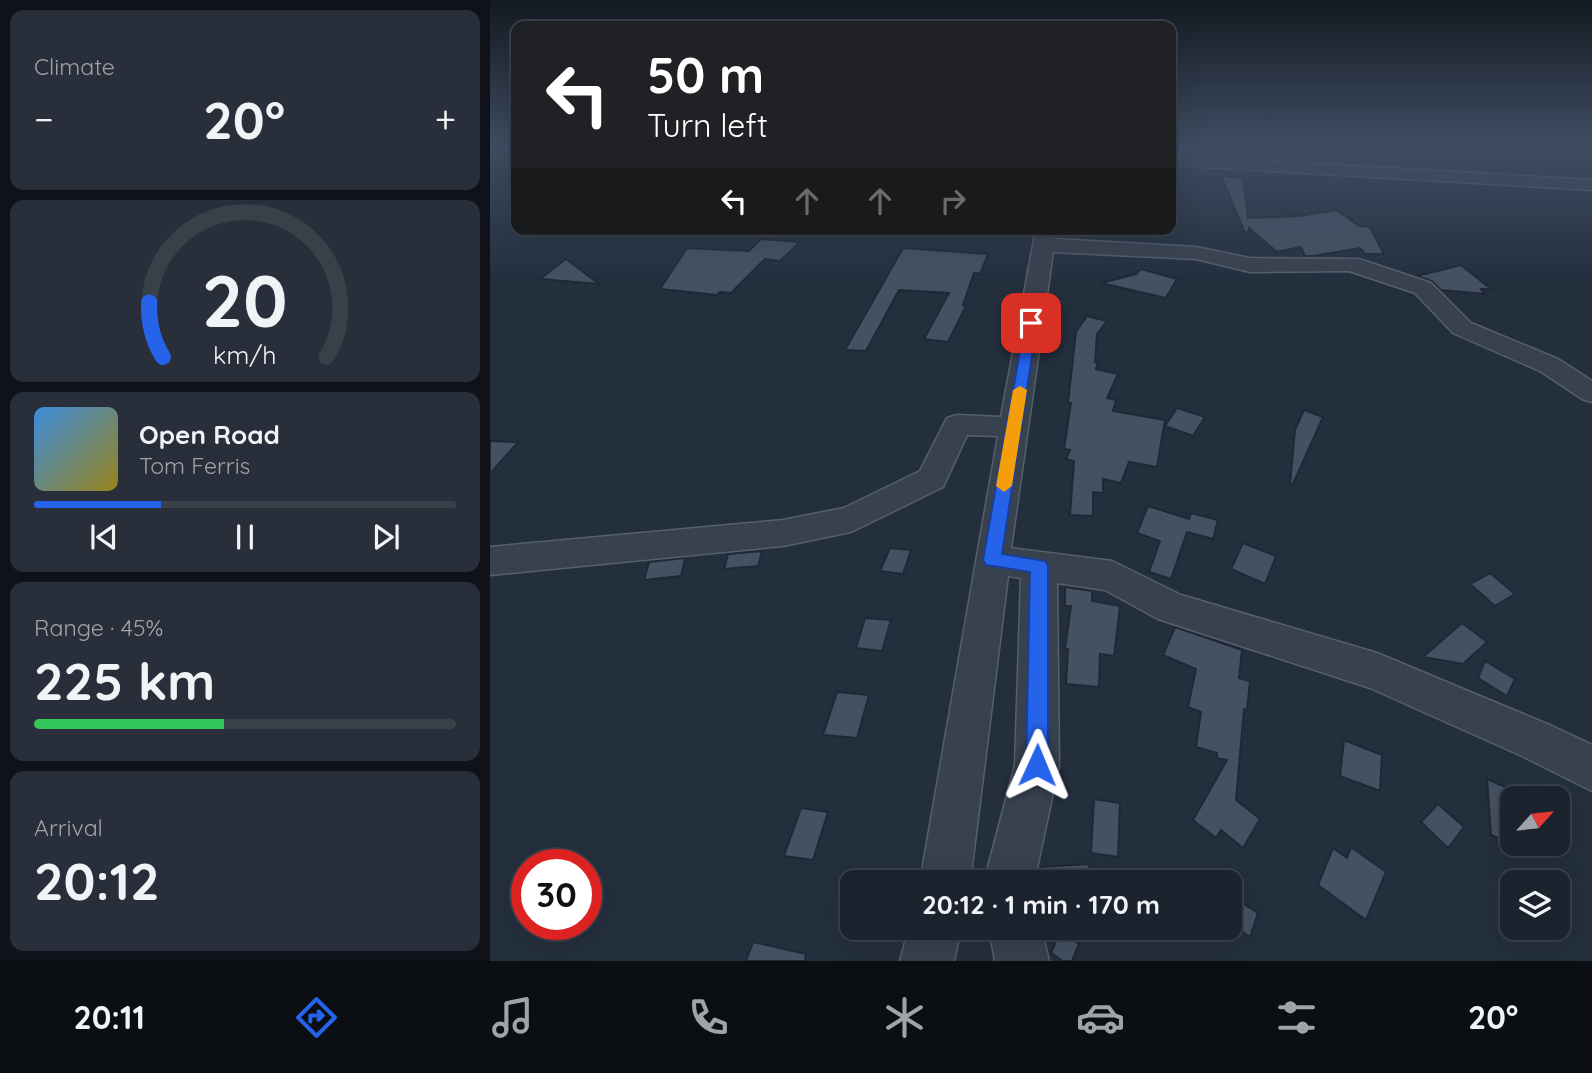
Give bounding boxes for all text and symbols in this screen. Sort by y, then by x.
text: 50 m [647,44,764,105]
icon: left [532,49,623,140]
text: Climate [34,52,115,81]
text: 20° [203,87,285,152]
text: − [34,95,54,143]
text: + [435,95,456,143]
text: Turn left [647,105,768,145]
icon: left [715,182,753,220]
icon: ahead [788,182,826,220]
icon: ahead [861,182,899,220]
icon: right [934,182,972,220]
text: 20 [202,254,288,345]
pin [1001,293,1061,353]
icon: arrive [1012,304,1050,342]
text: km/h [213,339,277,370]
text: Open Road [139,418,280,451]
text: Tom Ferris [139,451,250,480]
icon: previous [85,518,123,556]
icon: pause [226,518,264,556]
icon: next [367,518,405,556]
text: Range · 45% [34,613,163,642]
text: 225 km [34,648,215,713]
position arrow [1000,728,1074,802]
north arrow [1500,786,1570,856]
map controls [1500,786,1570,940]
text: Arrival [34,813,103,842]
text: 20:12 [34,848,160,913]
speed limit sign: 30 [511,849,602,940]
button: layers [1500,870,1570,940]
text: 20:12 · 1 min · 170 m [922,888,1160,921]
icon: directions [292,993,341,1042]
icon: music [488,993,537,1042]
icon: phone [684,993,733,1042]
icon: climate [880,993,929,1042]
icon: car [1076,993,1125,1042]
icon: filters [1272,993,1321,1042]
text: 20:11 [74,997,145,1037]
text: 20° [1468,997,1518,1037]

